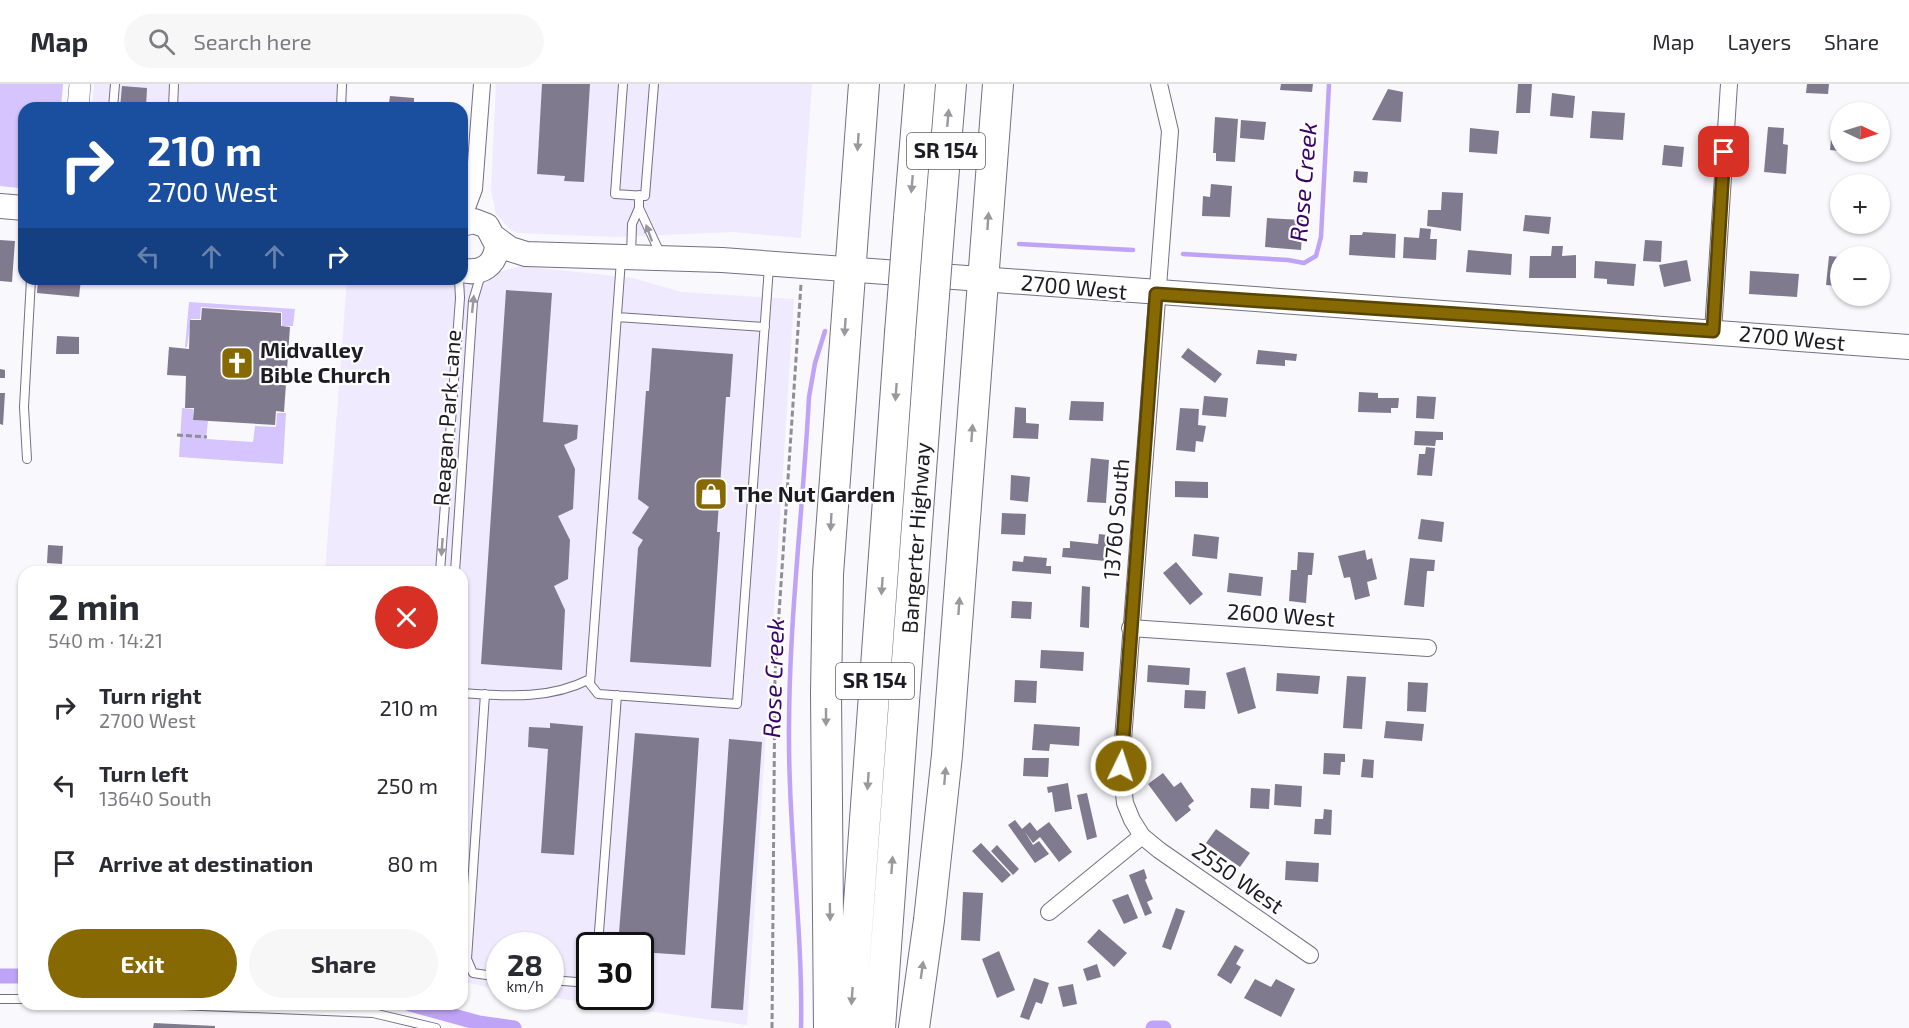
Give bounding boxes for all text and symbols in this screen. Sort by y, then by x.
search box [124,14,544,68]
text: Map [30,24,88,58]
icon: search [145,25,178,58]
text: Search here [193,28,312,54]
text: Map [1652,29,1694,54]
text: Layers [1727,29,1791,54]
text: Share [1824,29,1879,54]
north arrow [1830,102,1890,162]
map controls [1830,102,1890,306]
one-way arrow [944,108,953,127]
water label: Rose Creek [1283,121,1322,243]
text: 210 m [147,124,262,174]
icon: right [48,126,126,204]
pin [1698,126,1749,177]
one-way arrow [853,133,863,152]
road number: SR 154 [907,133,985,169]
icon: arrive [1707,135,1740,168]
button: + [1830,174,1890,234]
text: 2700 West [147,175,278,207]
one-way arrow [907,175,917,194]
one-way arrow [983,212,992,231]
one-way arrow [644,224,654,242]
icon: left [132,240,165,273]
icon: ahead [195,240,228,273]
icon: ahead [258,240,291,273]
icon: right [321,240,354,273]
button: − [1830,246,1890,306]
street label: 2700 West [1020,268,1128,304]
one-way arrow [468,294,478,313]
one-way arrow [840,318,850,337]
street label: 2700 West [1738,319,1846,355]
street label: Reagan Park Lane [427,329,465,507]
place label: Midvalley Bible Church [260,336,390,387]
church icon: Midvalley Bible Church [219,345,255,381]
one-way arrow [891,382,901,401]
one-way arrow [967,424,977,443]
street label: Bangerter Highway [895,441,935,634]
street label: 13760 South [1097,457,1133,581]
shop icon: The Nut Garden [693,476,729,512]
place label: The Nut Garden [734,480,895,506]
one-way arrow [826,512,835,531]
one-way arrow [437,537,447,556]
one-way arrow [877,577,886,596]
text: 2 min [48,584,140,627]
button: close [375,586,438,649]
one-way arrow [954,597,964,616]
street label: 2600 West [1226,597,1336,631]
water label: Rose Creek [756,618,789,738]
text: 540 m · 14:21 [48,628,163,652]
road number: SR 154 [836,663,914,699]
text: Turn right [99,682,201,708]
icon: right [48,691,81,724]
text: 210 m [379,694,438,720]
one-way arrow [821,707,831,726]
text: 2700 West [99,708,196,732]
position arrow [1089,734,1153,798]
text: Turn left [99,760,188,786]
one-way arrow [940,767,950,786]
icon: left [48,769,81,802]
one-way arrow [863,771,872,790]
text: 250 m [376,772,438,798]
text: 13640 South [99,786,212,810]
street label: 2550 West [1188,836,1289,918]
icon: arrive [48,847,81,880]
text: Arrive at destination [99,850,313,876]
text: 80 m [387,850,438,876]
one-way arrow [888,855,897,874]
one-way arrow [825,902,835,921]
button: Exit [48,929,237,998]
button: Share [249,929,438,998]
speed limit sign: 30 [576,932,654,1010]
text: 28 [507,946,543,982]
one-way arrow [918,961,927,980]
text: km/h [506,977,544,995]
one-way arrow [847,987,857,1006]

